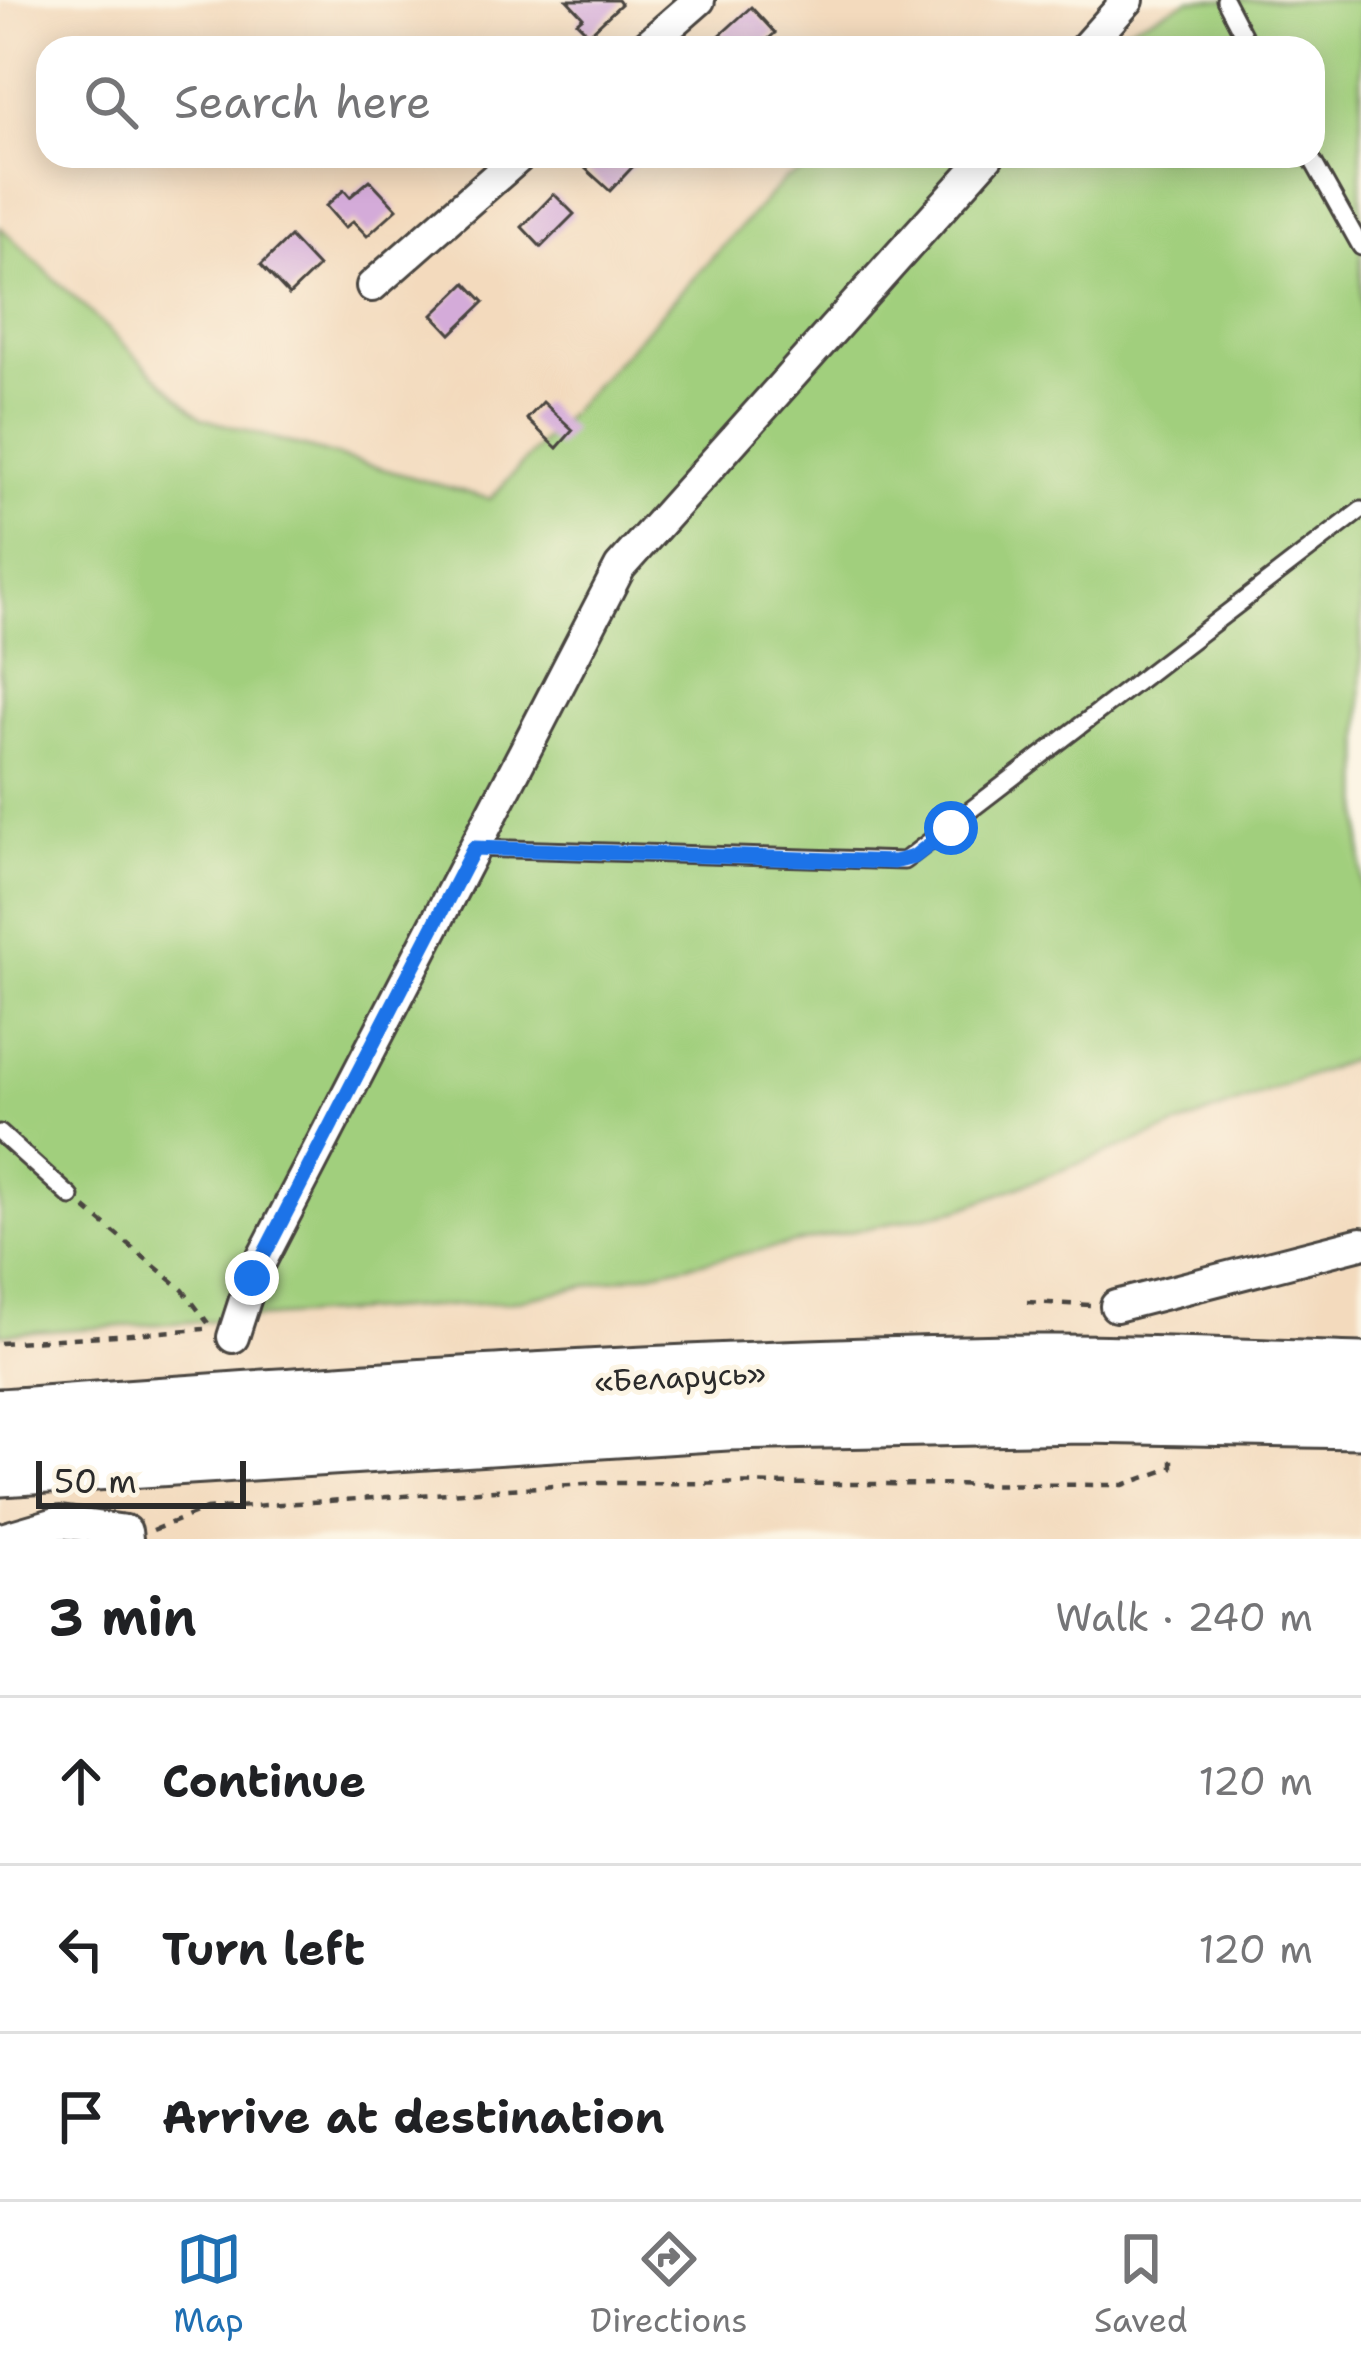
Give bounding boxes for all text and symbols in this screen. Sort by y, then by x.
search box [36,36,1325,168]
icon: search [78,69,144,135]
text: Search here [174,72,431,132]
route start [924,801,978,855]
route end [225,1251,279,1305]
street label: «Беларусь» [593,1352,767,1402]
scale bar [36,1455,246,1508]
text: 50 m [54,1459,137,1504]
text: 3 min [48,1583,197,1651]
text: Walk · 240 m [1055,1591,1313,1643]
icon: ahead [48,1748,114,1814]
text: Continue [162,1751,366,1811]
text: 120 m [1198,1755,1313,1807]
icon: left [48,1916,114,1982]
text: Turn left [162,1919,365,1979]
text: 120 m [1198,1923,1313,1975]
icon: arrive [48,2084,114,2150]
text: Arrive at destination [162,2087,665,2147]
tab: Map [173,2226,244,2343]
tab: Directions [590,2226,748,2343]
tab: Saved [1094,2226,1188,2343]

